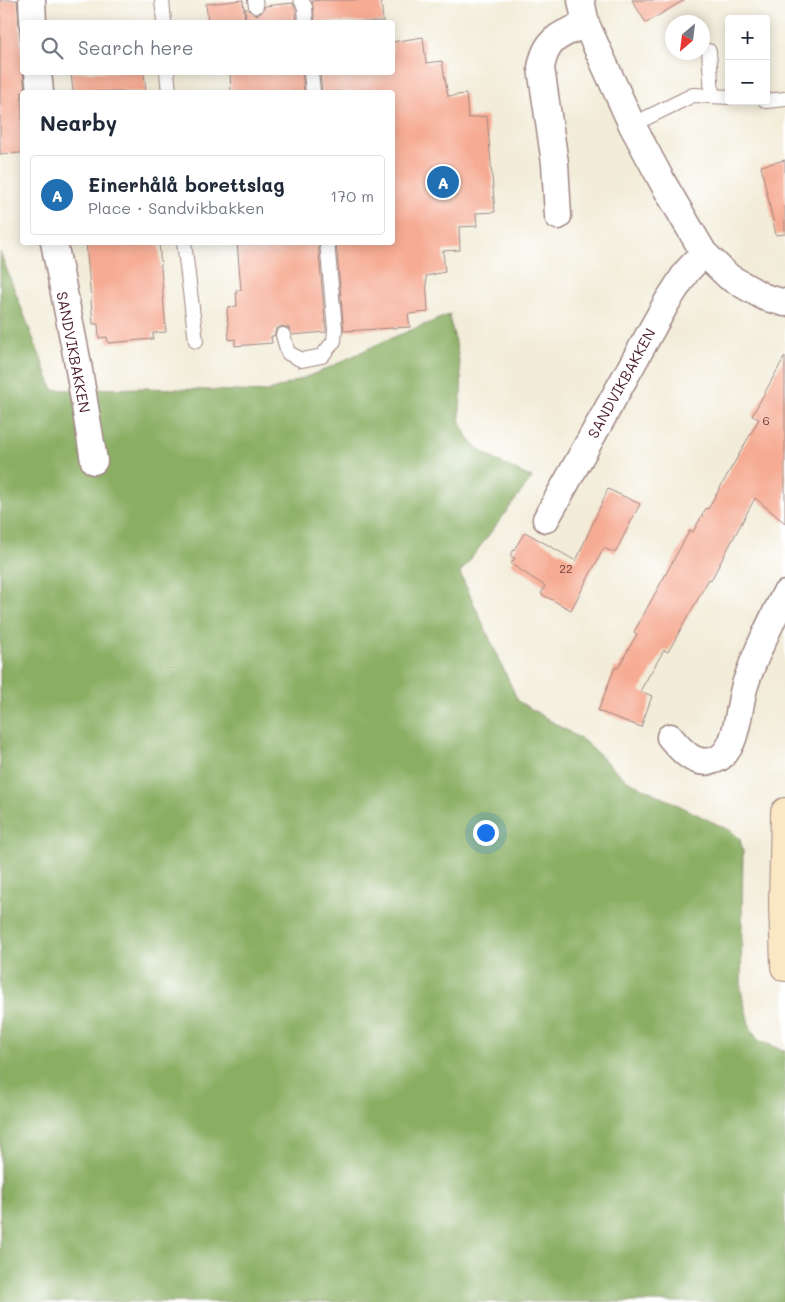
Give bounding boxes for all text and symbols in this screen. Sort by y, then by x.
north arrow [665,15,710,60]
map controls [725,15,770,105]
button: + [725,15,770,60]
search box [20,20,395,75]
icon: search [38,34,66,62]
text: Search here [78,35,194,60]
button: − [725,60,770,105]
text: Nearby [40,109,117,136]
pin: A [427,163,459,201]
text: Einerhålå borettslag [88,172,284,197]
text: A [51,185,63,206]
text: 170 m [330,185,374,206]
text: Place · Sandvikbakken [88,197,264,218]
street label: SANDVIKBAKKEN [52,290,96,414]
street label: SANDVIKBAKKEN [582,324,660,442]
house number: 6 [762,412,770,428]
house number: 22 [559,560,573,576]
your location [473,820,499,846]

